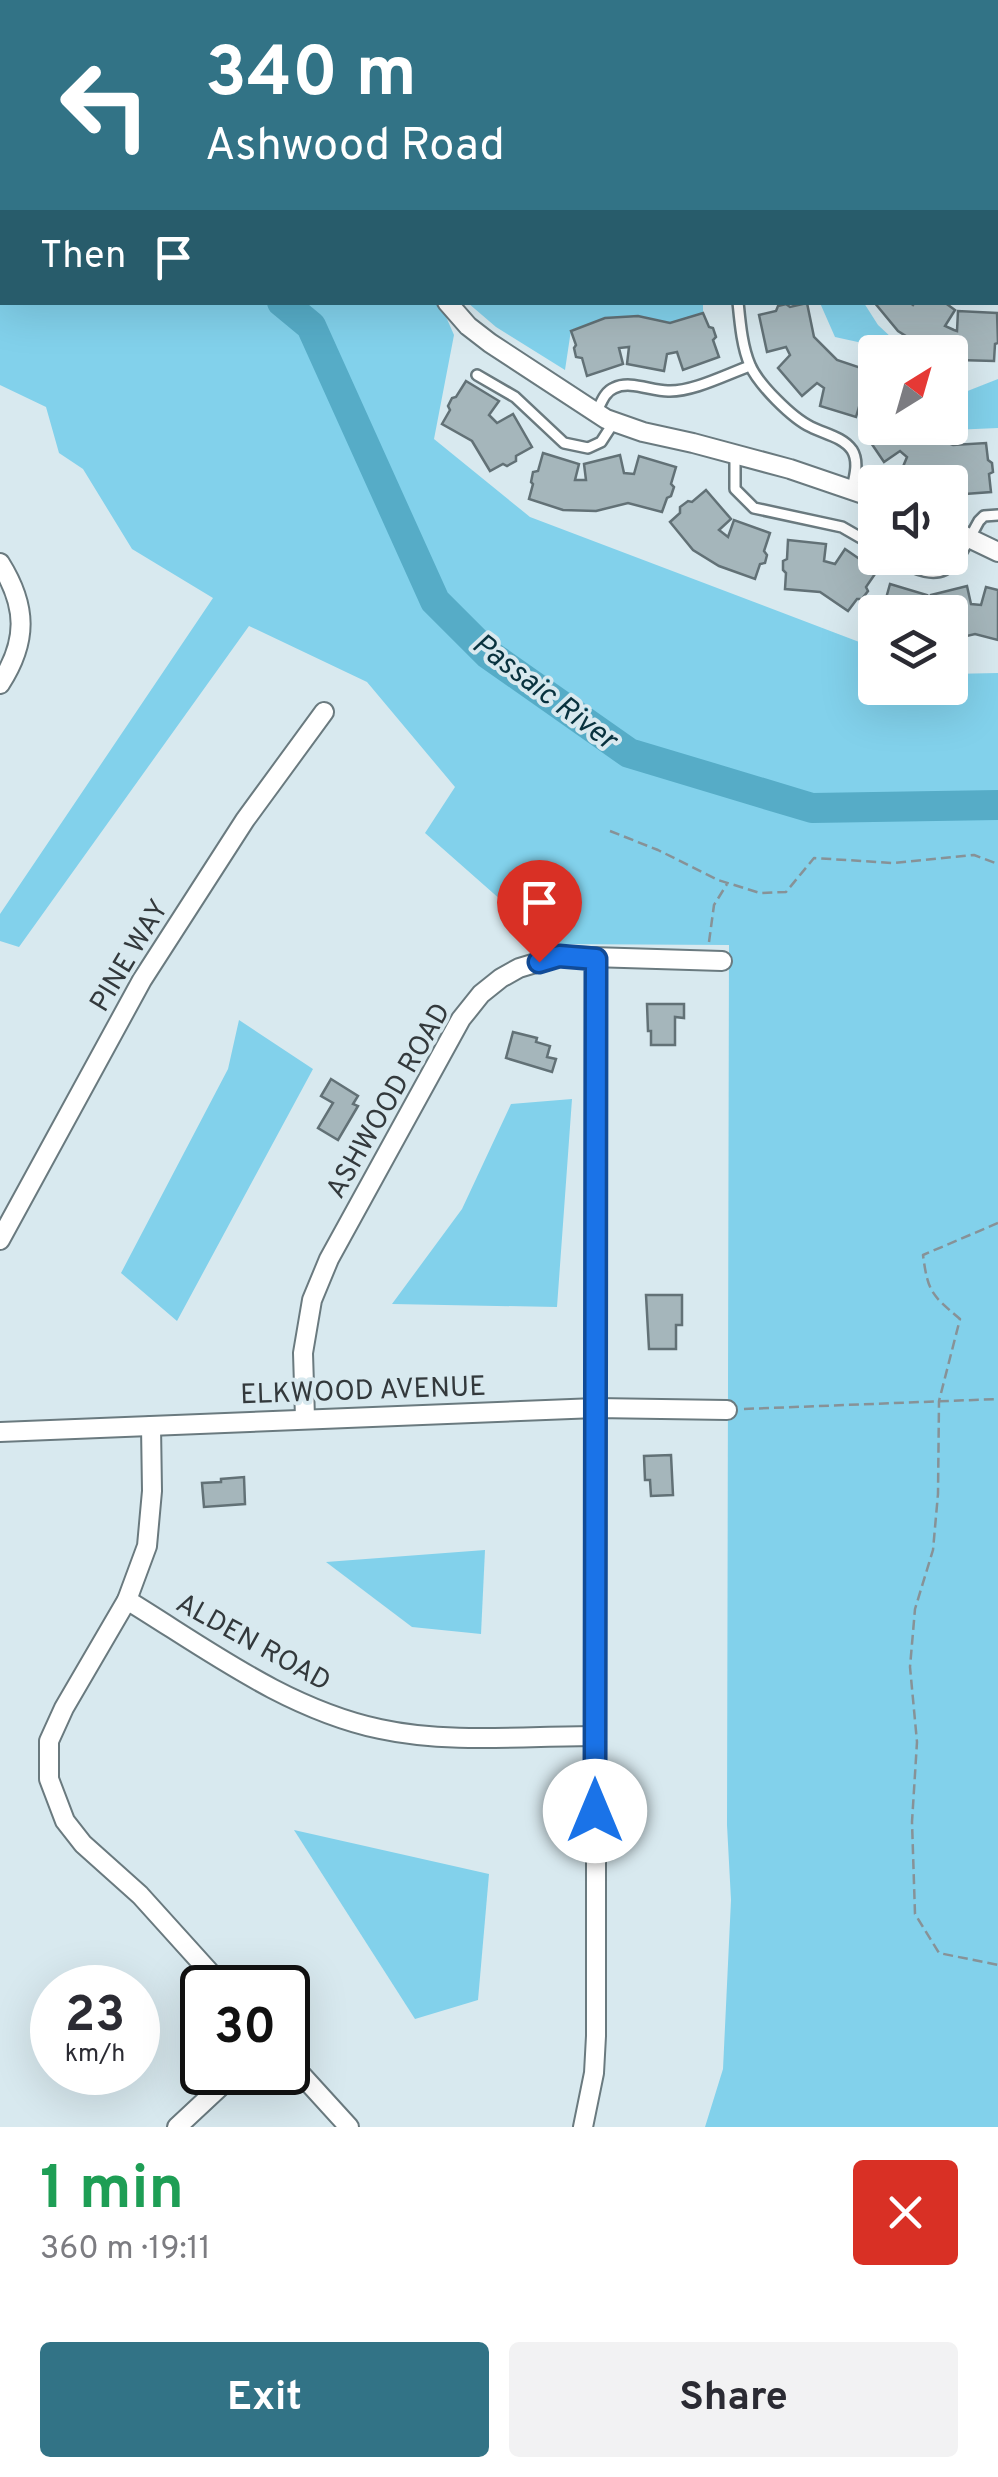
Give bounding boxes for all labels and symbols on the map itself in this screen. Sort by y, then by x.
north arrow [858,335,968,445]
water label: Passaic River [464,627,625,761]
pin [497,860,582,963]
street label: PINE WAY [83,894,178,1019]
street label: ASHWOOD ROAD [319,997,460,1206]
street label: ELKWOOD AVENUE [240,1370,487,1414]
street label: ALDEN ROAD [169,1586,336,1701]
position arrow [543,1759,647,1863]
speed limit sign: 30 [180,1965,310,2095]

